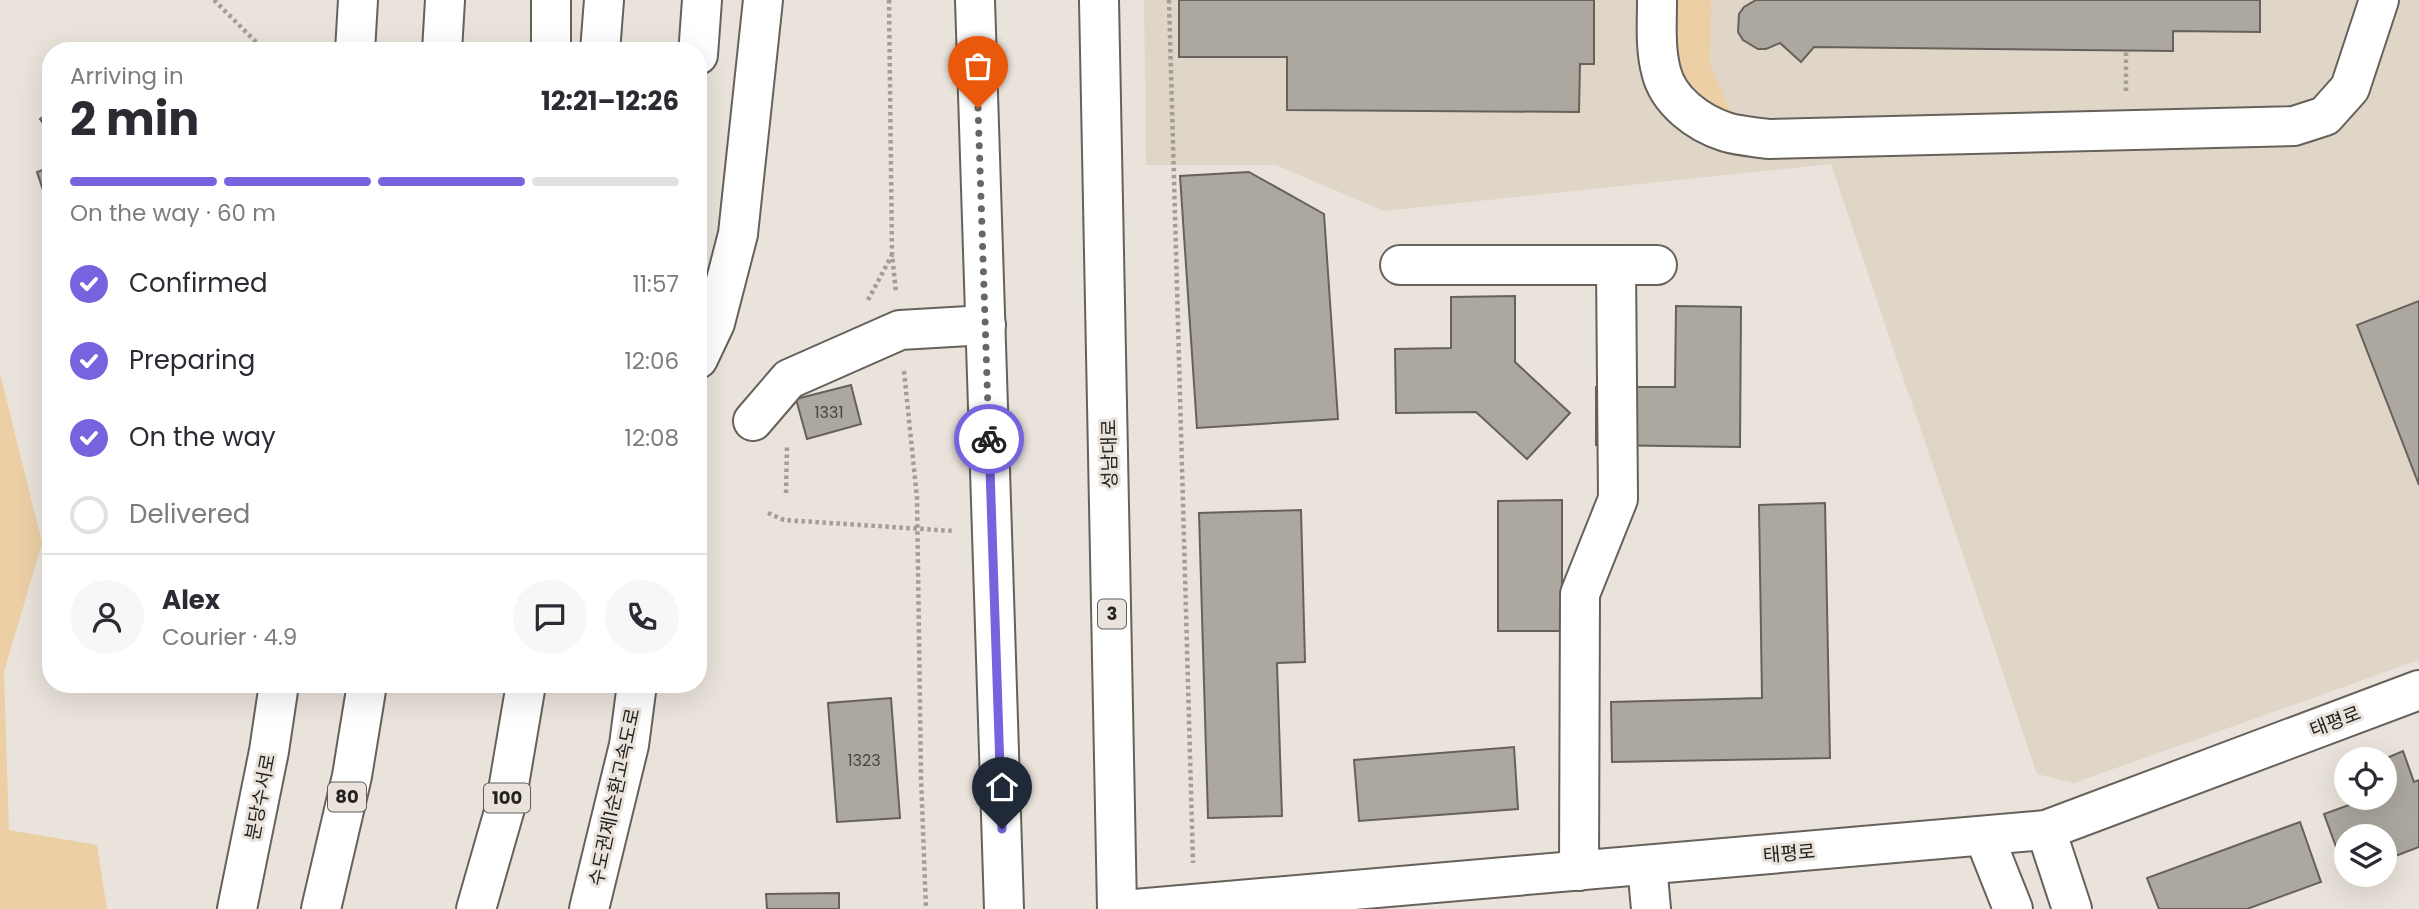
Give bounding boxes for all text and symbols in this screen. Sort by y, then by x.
pin [948,36,1008,108]
icon: bag [959,47,997,85]
text: Arriving in [70,60,184,92]
text: 12:21–12:26 [541,83,679,119]
text: 2 min [70,87,199,151]
text: On the way · 60 m [70,197,276,229]
icon: check [70,265,108,303]
text: Confirmed [129,265,267,301]
text: 11:57 [632,268,679,300]
icon: check [70,342,108,380]
text: Preparing [129,342,255,378]
text: 12:06 [624,345,679,377]
house number: 1331 [814,401,844,424]
courier [954,404,1024,474]
icon: check [70,419,108,457]
text: On the way [129,419,276,455]
street label: 성남대로 [1095,419,1124,489]
icon: bike [970,420,1008,458]
text: 12:08 [625,422,679,454]
text: Delivered [129,496,250,532]
button: person [70,580,144,654]
button: chat [513,580,587,654]
button: phone [605,580,679,654]
text: Alex [162,582,220,618]
road number: 3 [1098,600,1126,628]
text: Courier · 4.9 [162,621,297,653]
street label: 태평로 [2306,699,2365,743]
street label: 수도권제1순환고속도로 [582,706,646,888]
map controls [2334,747,2397,887]
button: locate [2334,747,2397,810]
house number: 1323 [847,749,881,772]
street label: 분당수서로 [239,752,282,843]
pin [972,757,1032,829]
icon: home [983,768,1021,806]
road number: 80 [328,782,366,812]
road number: 100 [484,784,530,812]
button: layers [2334,824,2397,887]
street label: 태평로 [1762,838,1816,869]

